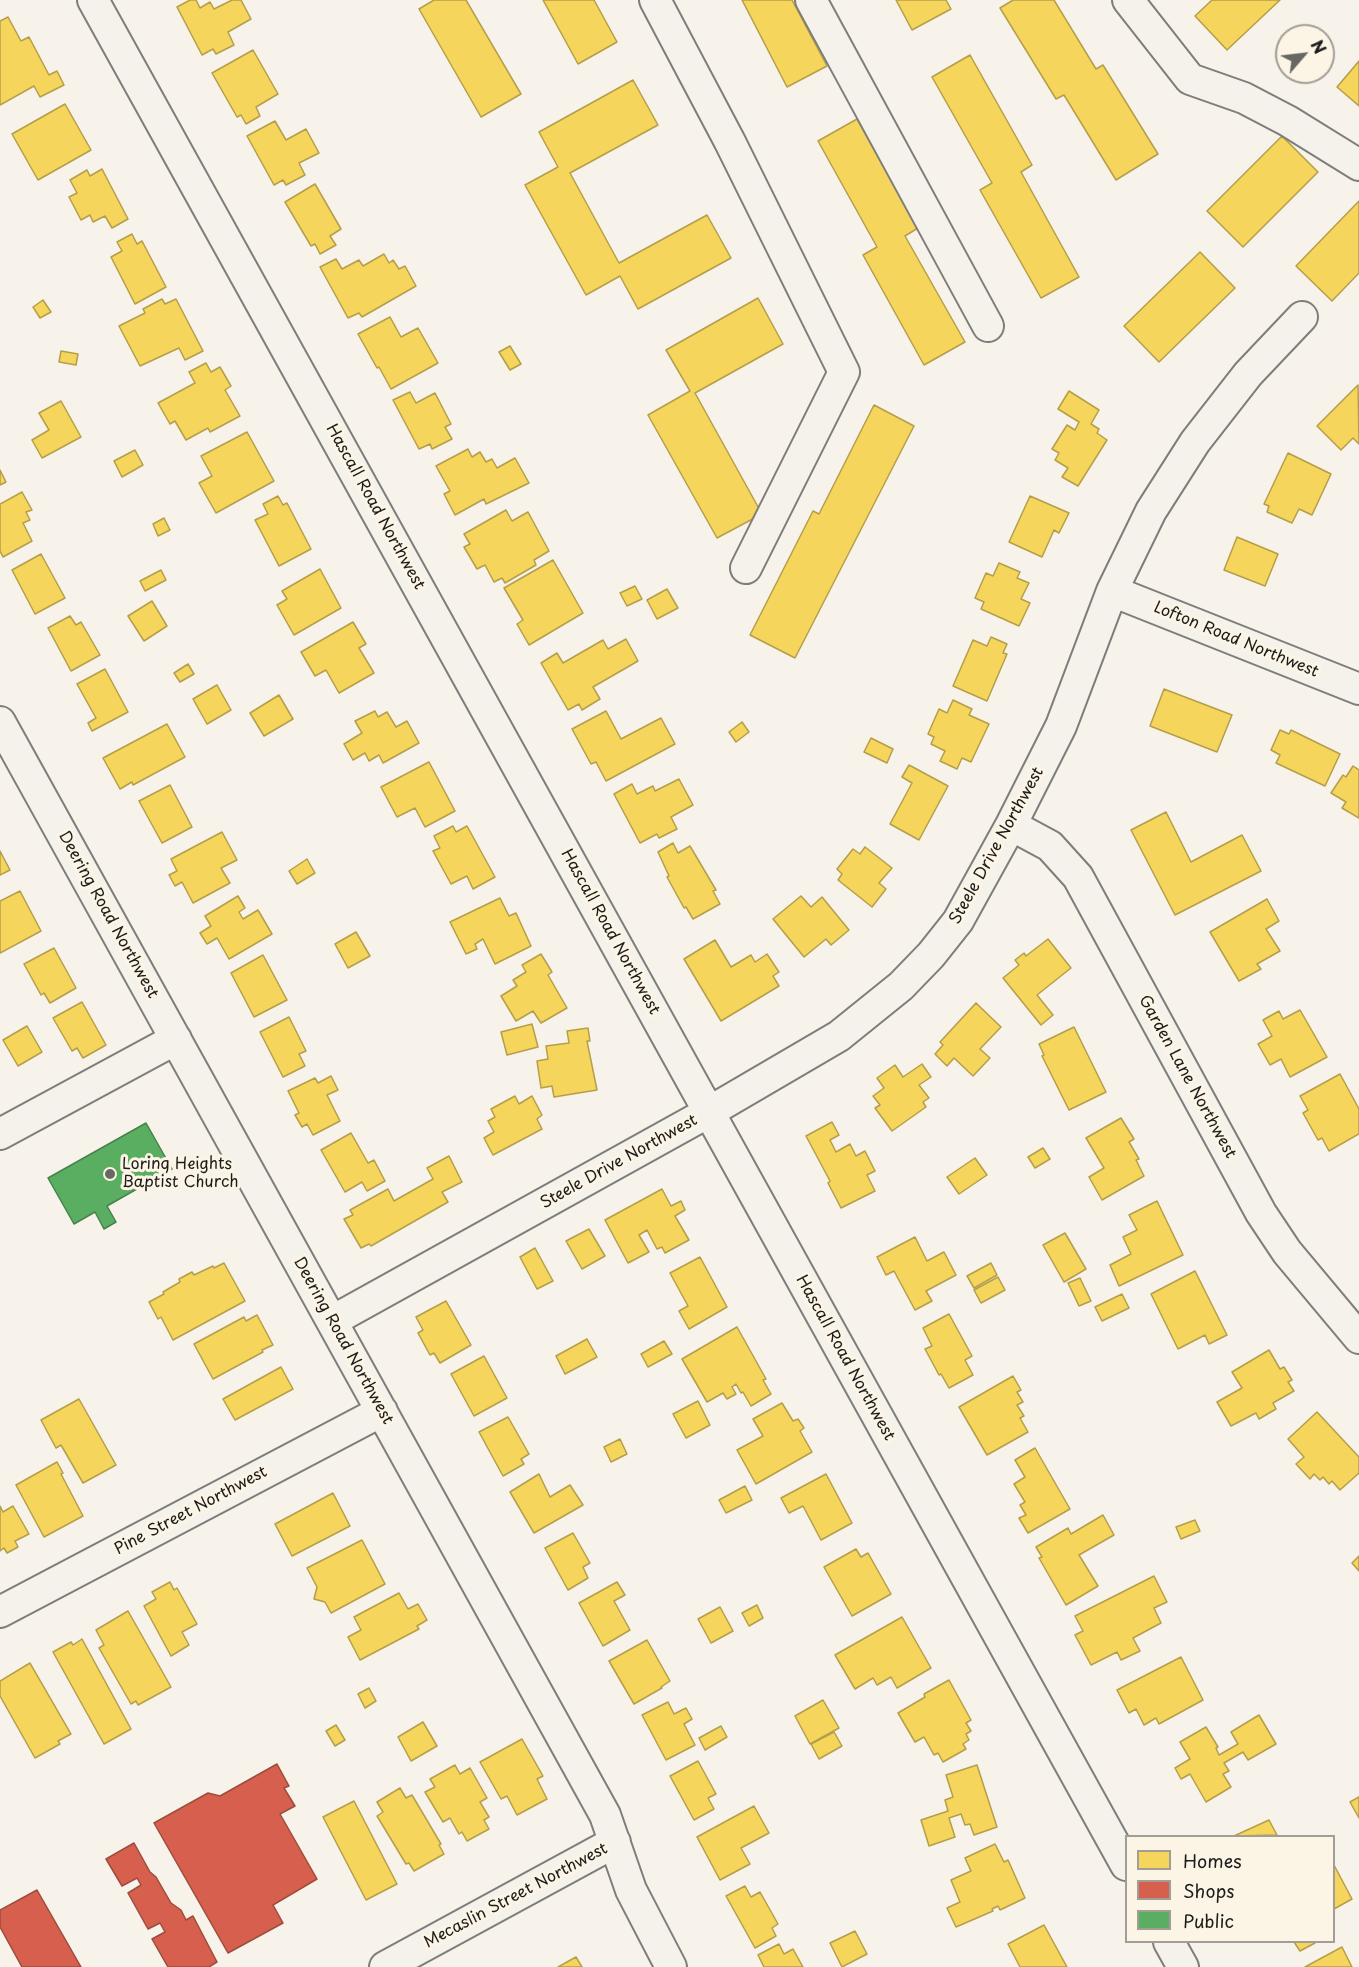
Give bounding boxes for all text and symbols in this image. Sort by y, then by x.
north arrow [1275,24,1335,84]
text: N [1306,35,1333,58]
street label: Hascall Road Northwest [322,421,428,593]
street label: Lofton Road Northwest [1151,598,1321,682]
street label: Steele Drive Northwest [946,764,1048,928]
street label: Deering Road Northwest [54,828,162,1002]
street label: Hascall Road Northwest [557,846,663,1018]
street label: Garden Lane Northwest [1134,992,1240,1162]
street label: Steele Drive Northwest [537,1111,701,1213]
place label: Loring Heights Baptist Church [122,1155,239,1193]
marker: Loring Heights Baptist Church [103,1167,117,1181]
street label: Deering Road Northwest [289,1254,397,1428]
street label: Hascall Road Northwest [792,1272,898,1444]
street label: Pine Street Northwest [111,1463,271,1559]
legend [1125,1835,1335,1943]
street label: Mecaslin Street Northwest [421,1839,611,1953]
text: Homes [1183,1847,1241,1874]
text: Shops [1183,1877,1234,1904]
text: Public [1183,1907,1234,1934]

